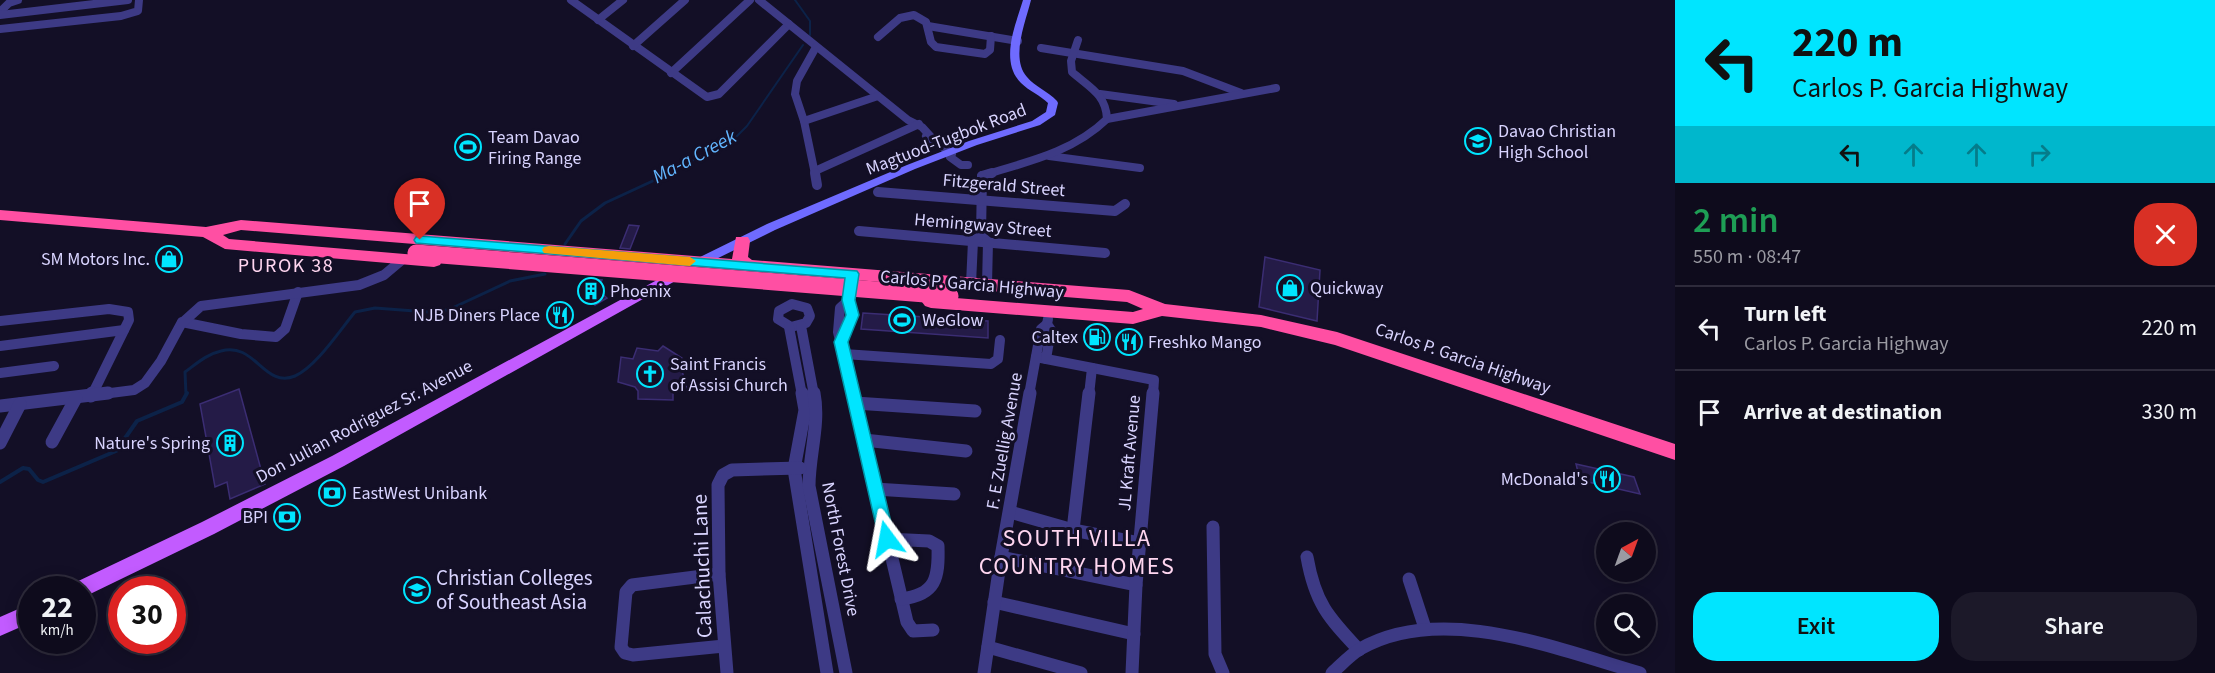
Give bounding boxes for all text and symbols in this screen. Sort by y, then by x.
text: 220 m [1792,13,1903,73]
icon: left [1693,24,1771,102]
text: Carlos P. Garcia Highway [1792,69,2068,108]
street label: Magtuod-Tugbok Road [862,97,1030,182]
place label: Davao Christian High School [1498,119,1616,165]
water label: Ma-a Creek [647,123,742,191]
place label: Team Davao Firing Range [488,125,581,171]
school or university icon: Davao Christian High School [1463,126,1493,156]
sports icon: Team Davao Firing Range [453,132,483,162]
icon: left [1834,138,1867,171]
icon: ahead [1897,138,1930,171]
icon: ahead [1960,138,1993,171]
icon: right [2023,138,2056,171]
street label: Fitzgerald Street [942,168,1066,203]
pin [394,178,445,240]
icon: arrive [403,187,436,220]
text: 2 min [1693,195,1779,246]
button: close [2134,203,2197,266]
street label: Hemingway Street [913,207,1053,244]
text: 550 m · 08:47 [1693,243,1801,271]
shop icon: SM Motors Inc. [154,244,184,274]
place label: SM Motors Inc. [41,247,150,272]
district label: PUROK 38 [238,252,334,280]
street label: Carlos P. Garcia Highway [879,264,1065,305]
shop icon: Quickway [1275,273,1305,303]
building icon: Phoenix [576,276,606,306]
place label: Quickway [1310,276,1384,301]
place label: Phoenix [610,279,671,304]
text: Turn left [1744,298,1826,330]
restaurant icon: NJB Diners Place [545,300,575,330]
place label: NJB Diners Place [413,303,540,328]
sports icon: WeGlow [887,305,917,335]
place label: WeGlow [922,308,983,333]
icon: left [1693,312,1726,345]
text: 220 m [2142,312,2197,344]
street label: Carlos P. Garcia Highway [1372,317,1555,400]
fuel station icon: Caltex [1082,322,1112,352]
place label: Caltex [1031,325,1078,350]
restaurant icon: Freshko Mango [1114,327,1144,357]
place label: Freshko Mango [1148,330,1261,355]
text: Carlos P. Garcia Highway [1744,330,1949,358]
place label: Saint Francis of Assisi Church [670,352,788,398]
street label: Don Julian Rodriguez Sr. Avenue [251,354,477,489]
church icon: Saint Francis of Assisi Church [635,359,665,389]
street label: F. E Zuellig Avenue [980,371,1029,511]
street label: JL Kraft Avenue [1112,394,1147,512]
icon: arrive [1693,396,1726,429]
text: Arrive at destination [1744,396,1942,428]
text: 330 m [2142,396,2197,428]
building icon: Nature's Spring [215,428,245,458]
place label: Nature's Spring [94,431,210,456]
restaurant icon: McDonald's [1592,464,1622,494]
place label: McDonald's [1501,467,1588,492]
bank icon: EastWest Unibank [317,478,347,508]
street label: North Forest Drive [815,480,866,618]
place label: EastWest Unibank [352,481,487,506]
street label: Calachuchi Lane [684,494,720,638]
bank icon: BPI [272,502,302,532]
place label: BPI [242,505,268,530]
position arrow [855,507,919,571]
district label: SOUTH VILLA COUNTRY HOMES [979,521,1175,584]
north arrow [1596,522,1656,582]
map controls [1596,522,1656,654]
place label: Christian Colleges of Southeast Asia [436,563,593,617]
school or university icon: Christian Colleges of Southeast Asia [402,575,432,605]
speed limit sign: 30 [108,576,186,654]
text: 22 [41,586,73,629]
button: Exit [1693,592,1939,661]
button: Share [1951,592,2197,661]
button: search [1596,594,1656,654]
text: km/h [40,620,74,641]

